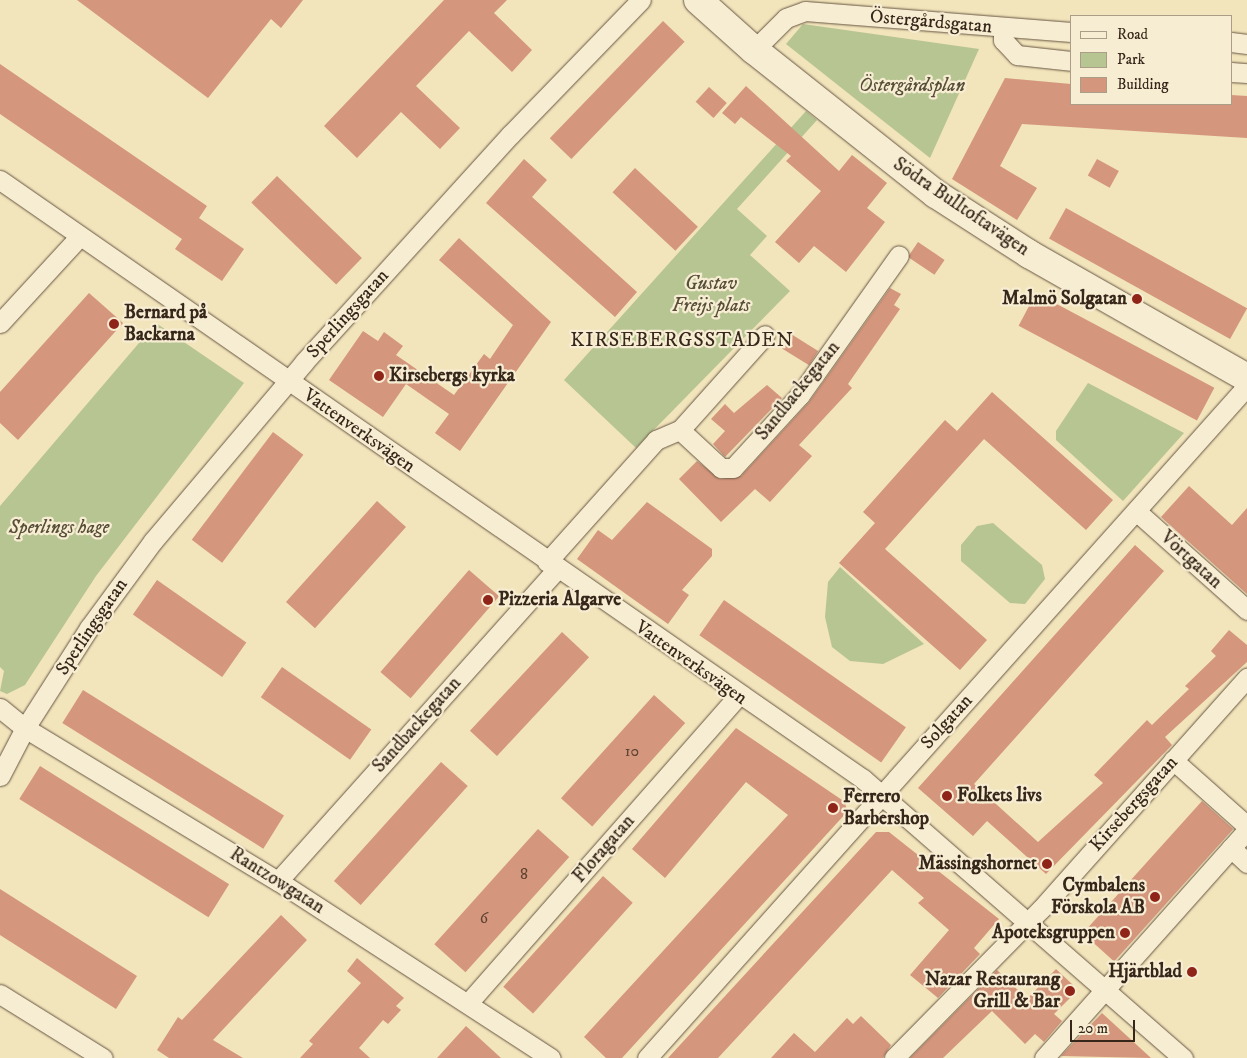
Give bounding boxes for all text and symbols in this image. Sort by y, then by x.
street label: Östergårdsgatan [869,5,993,39]
legend [1070,15,1232,105]
text: Road [1117,25,1148,44]
text: Park [1117,50,1145,69]
park label: Östergårdsplan [859,75,965,97]
text: Building [1117,75,1169,94]
street label: Södra Bulltoftavägen [889,153,1033,261]
street label: Sperlingsgatan [302,265,394,363]
park label: Gustav Freijs plats [672,273,750,317]
place label: Malmö Solgatan [1002,288,1127,310]
marker: Malmö Solgatan [1131,293,1143,305]
place label: Bernard på Backarna [124,302,207,346]
marker: Bernard på Backarna [108,318,120,330]
district label: KIRSEBERGSSTADEN [568,328,796,352]
street label: Sandbackegatan [751,337,845,445]
place label: Kirsebergs kyrka [389,365,515,387]
marker: Kirsebergs kyrka [373,370,385,382]
street label: Vattenverksvägen [299,384,419,478]
park label: Sperlings hage [9,517,109,539]
street label: Vörtgatan [1155,526,1227,594]
street label: Sperlingsgatan [51,574,133,680]
place label: Pizzeria Algarve [498,589,621,611]
marker: Pizzeria Algarve [482,594,494,606]
street label: Vattenverksvägen [631,616,751,710]
street label: Sandbackegatan [368,672,466,778]
street label: Solgatan [916,690,978,754]
house number: 10 [625,741,639,761]
street label: Kirsebergsgatan [1085,752,1183,856]
place label: Folkets livs [957,785,1042,807]
place label: Ferrero Barbershop [843,786,929,830]
marker: Folkets livs [941,790,953,802]
marker: Ferrero Barbershop [827,802,839,814]
street label: Floragatan [568,810,640,888]
street label: Rantzowgatan [225,843,329,919]
place label: Mässingshornet [918,853,1037,875]
marker: Mässingshornet [1041,858,1053,870]
house number: 8 [520,864,528,884]
place label: Cymbalens Förskola AB [1051,875,1145,919]
marker: Cymbalens Förskola AB [1149,891,1161,903]
house number: 6 [480,908,488,928]
place label: Apoteksgruppen [992,922,1115,944]
marker: Apoteksgruppen [1119,927,1131,939]
place label: Hjärtblad [1108,961,1182,983]
marker: Hjärtblad [1186,966,1198,978]
place label: Nazar Restaurang Grill & Bar [925,969,1060,1013]
marker: Nazar Restaurang Grill & Bar [1064,985,1076,997]
scale bar [1072,1010,1137,1042]
text: 20 m [1078,1019,1108,1038]

